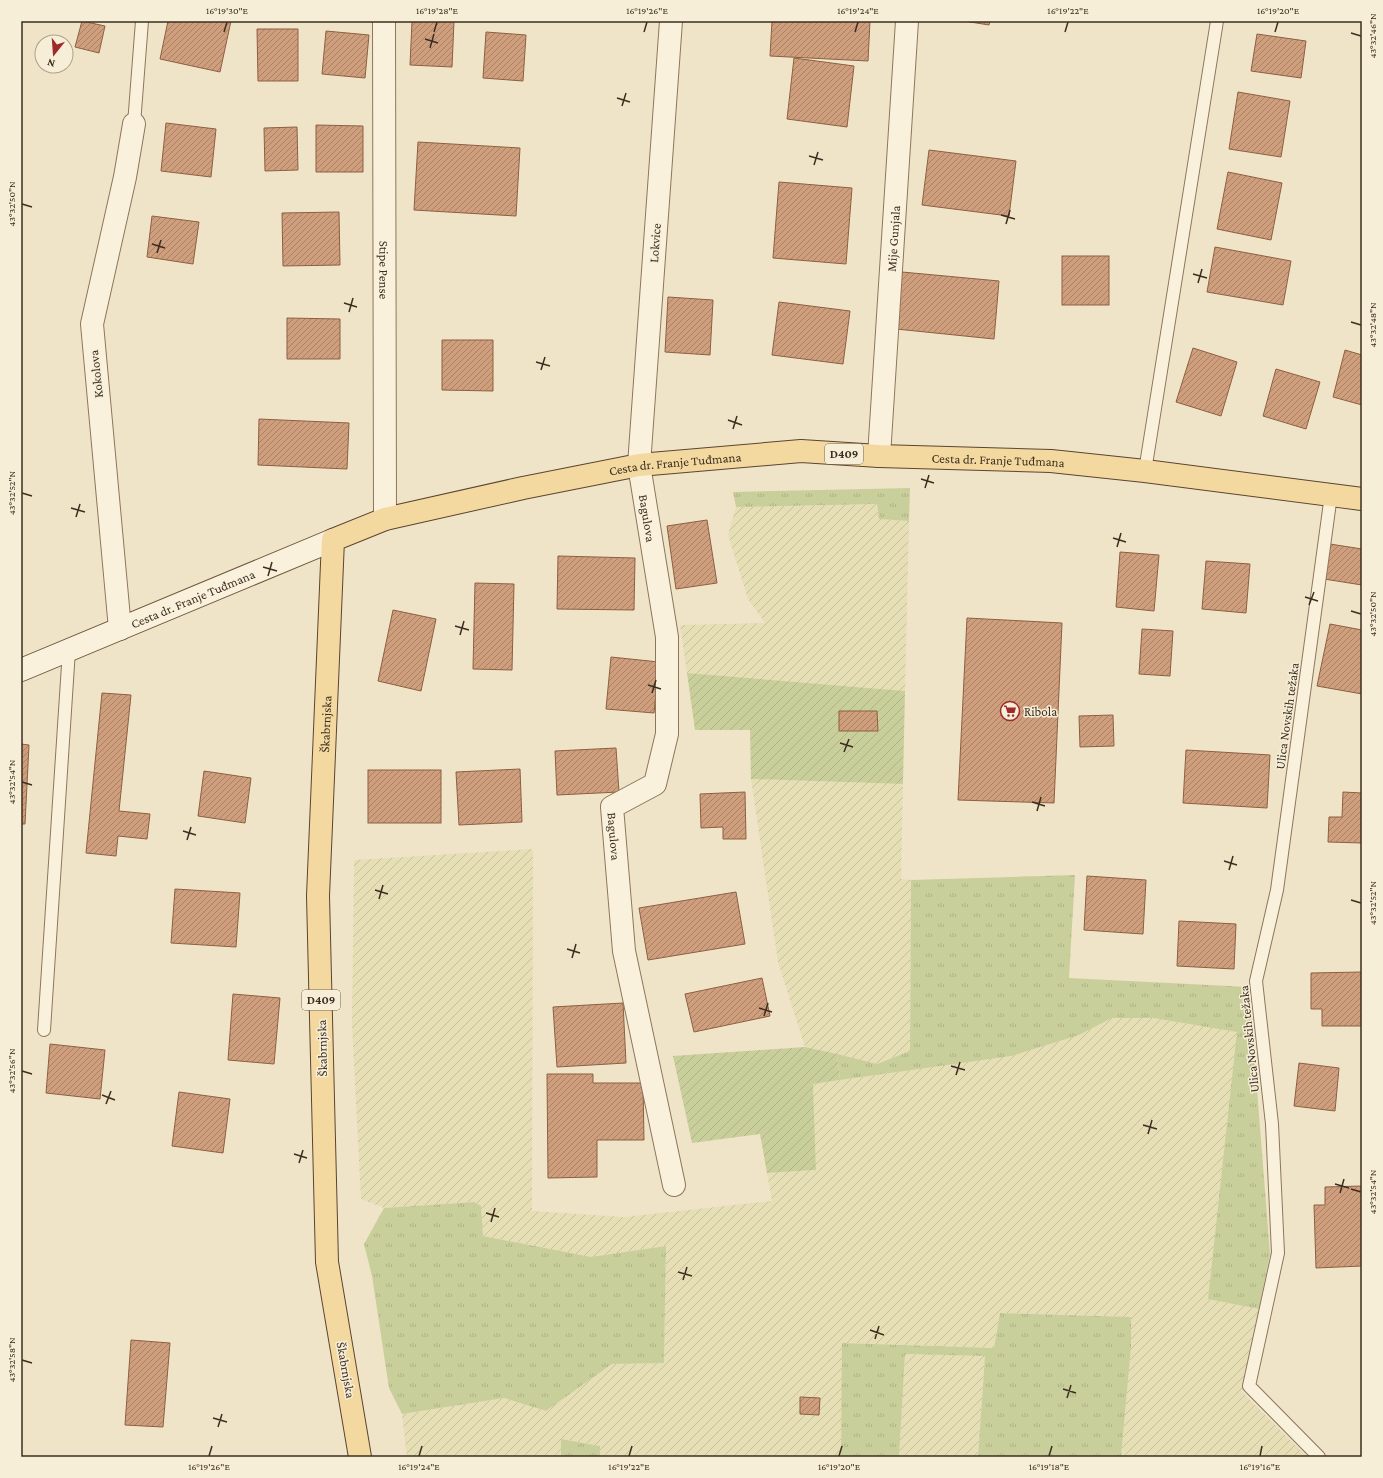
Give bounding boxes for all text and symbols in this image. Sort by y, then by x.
text: 16°19'30"E [206,5,249,16]
text: 16°19'28"E [416,5,459,16]
text: 16°19'26"E [626,5,668,16]
text: 16°19'24"E [837,5,879,16]
text: 16°19'22"E [1047,5,1089,16]
text: 16°19'20"E [1257,5,1300,16]
text: 43°32'46"N [1367,13,1378,59]
north arrow [34,34,74,74]
text: N [45,57,56,70]
text: 43°32'50"N [6,181,17,227]
street label: Mije Gunjala [883,205,903,272]
street label: Lokvice [646,223,664,263]
street label: Stipe Pense [377,241,392,300]
text: 43°32'48"N [1367,302,1378,348]
street label: Kokolova [86,349,106,399]
road number: D409 [825,444,863,464]
street label: Cesta dr. Franje Tuđmana [608,449,742,478]
street label: Cesta dr. Franje Tuđmana [931,450,1065,470]
text: 43°32'52"N [6,470,17,515]
street label: Bagulova [636,493,659,543]
street label: Cesta dr. Franje Tuđmana [128,566,257,631]
text: 43°32'50"N [1367,591,1378,637]
street label: Ulica Novskih težaka [1272,662,1302,770]
street label: Škabrnjska [317,695,334,753]
supermarket icon: Ribola [999,700,1021,722]
place label: Ribola [1024,704,1057,719]
text: 43°32'54"N [6,759,17,804]
street label: Bagulova [605,812,624,861]
text: 43°32'52"N [1367,880,1378,925]
street label: Ulica Novskih težaka [1236,985,1262,1093]
road number: D409 [302,990,340,1010]
street label: Škabrnjska [314,1019,331,1077]
text: 43°32'56"N [6,1048,17,1093]
text: 43°32'54"N [1367,1169,1378,1214]
text: 43°32'58"N [6,1337,17,1383]
street label: Škabrnjska [333,1341,358,1400]
text: 16°19'26"E [188,1461,230,1472]
text: 16°19'24"E [398,1461,440,1472]
text: 16°19'22"E [608,1461,650,1472]
text: 16°19'20"E [818,1461,861,1472]
text: 16°19'18"E [1029,1461,1070,1472]
text: 16°19'16"E [1240,1461,1281,1472]

